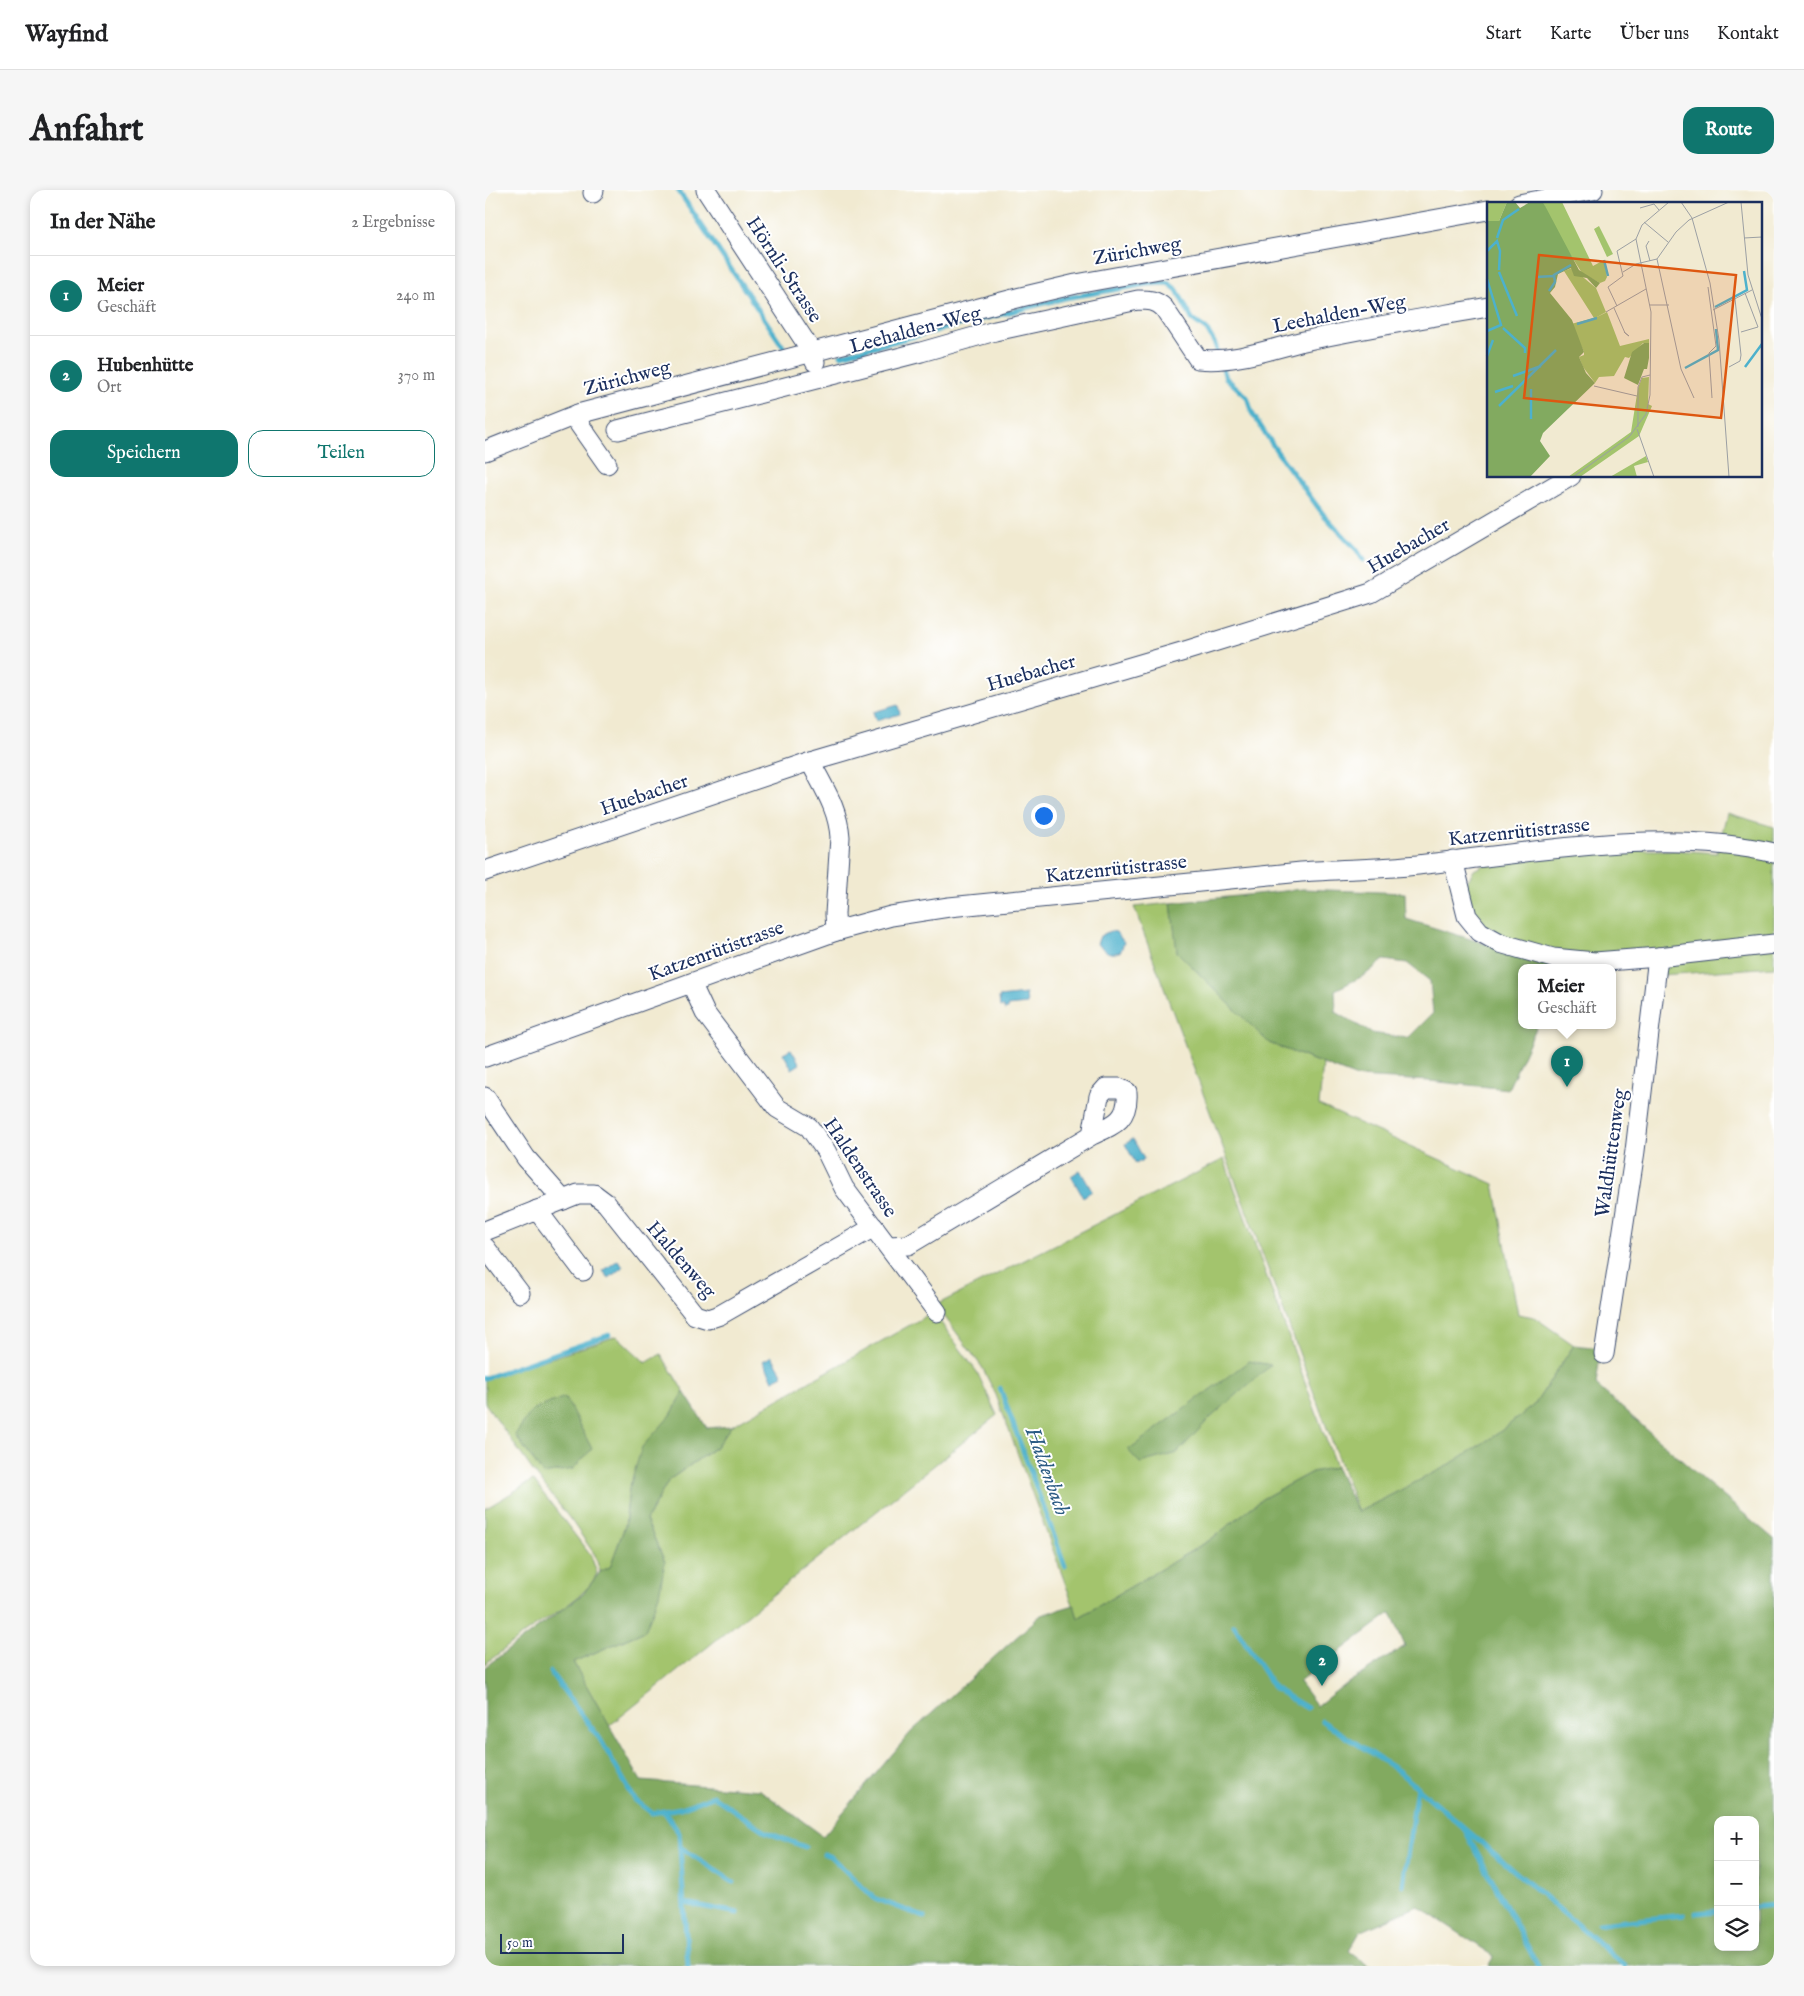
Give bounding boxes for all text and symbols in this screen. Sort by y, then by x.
text: Wayfind [25,19,108,50]
text: Start [1486,23,1522,46]
text: Karte [1550,23,1592,46]
text: Über uns [1620,23,1689,46]
text: Kontakt [1717,23,1779,46]
button: Route [1683,107,1774,154]
text: Anfahrt [30,108,144,153]
inset map [1487,202,1761,478]
text: In der Nähe [50,209,156,236]
street label: Hörnli-Strasse [740,212,827,328]
text: 2 Ergebnisse [351,213,435,233]
street label: Zürichweg [1091,231,1184,272]
text: Meier [97,274,144,298]
text: 1 [63,286,69,306]
text: 240 m [396,286,435,306]
street label: Leehalden-Weg [1270,289,1409,340]
text: Geschäft [97,298,156,318]
street label: Leehalden-Weg [847,301,985,360]
text: Hubenhütte [97,354,194,378]
street label: Zürichweg [581,355,675,402]
text: 2 [62,366,70,386]
text: 370 m [398,366,435,386]
text: Ort [97,378,122,398]
button: Speichern [50,430,238,477]
button: Teilen [248,430,435,477]
street label: Huebacher [1363,512,1455,580]
street label: Huebacher [984,649,1079,698]
street label: Huebacher [597,768,692,822]
your location [1031,803,1057,829]
street label: Katzenrütistrasse [1447,813,1591,852]
street label: Katzenrütistrasse [1044,850,1188,889]
street label: Katzenrütistrasse [645,915,788,987]
popup [1518,964,1616,1029]
text: Meier [1537,975,1584,999]
text: Geschäft [1537,999,1597,1019]
pin: 1 [1551,1046,1583,1087]
street label: Waldhüttenweg [1590,1086,1633,1219]
street label: Haldenstrasse [817,1113,902,1222]
street label: Haldenweg [640,1216,722,1305]
water label: Haldenbach [1018,1423,1075,1519]
pin: 2 [1306,1645,1338,1686]
map controls [1714,1816,1759,1951]
button: + [1714,1816,1759,1861]
button: − [1714,1861,1759,1906]
button: layers [1714,1906,1759,1951]
scale bar [500,1931,624,1954]
text: 50 m [507,1934,533,1952]

